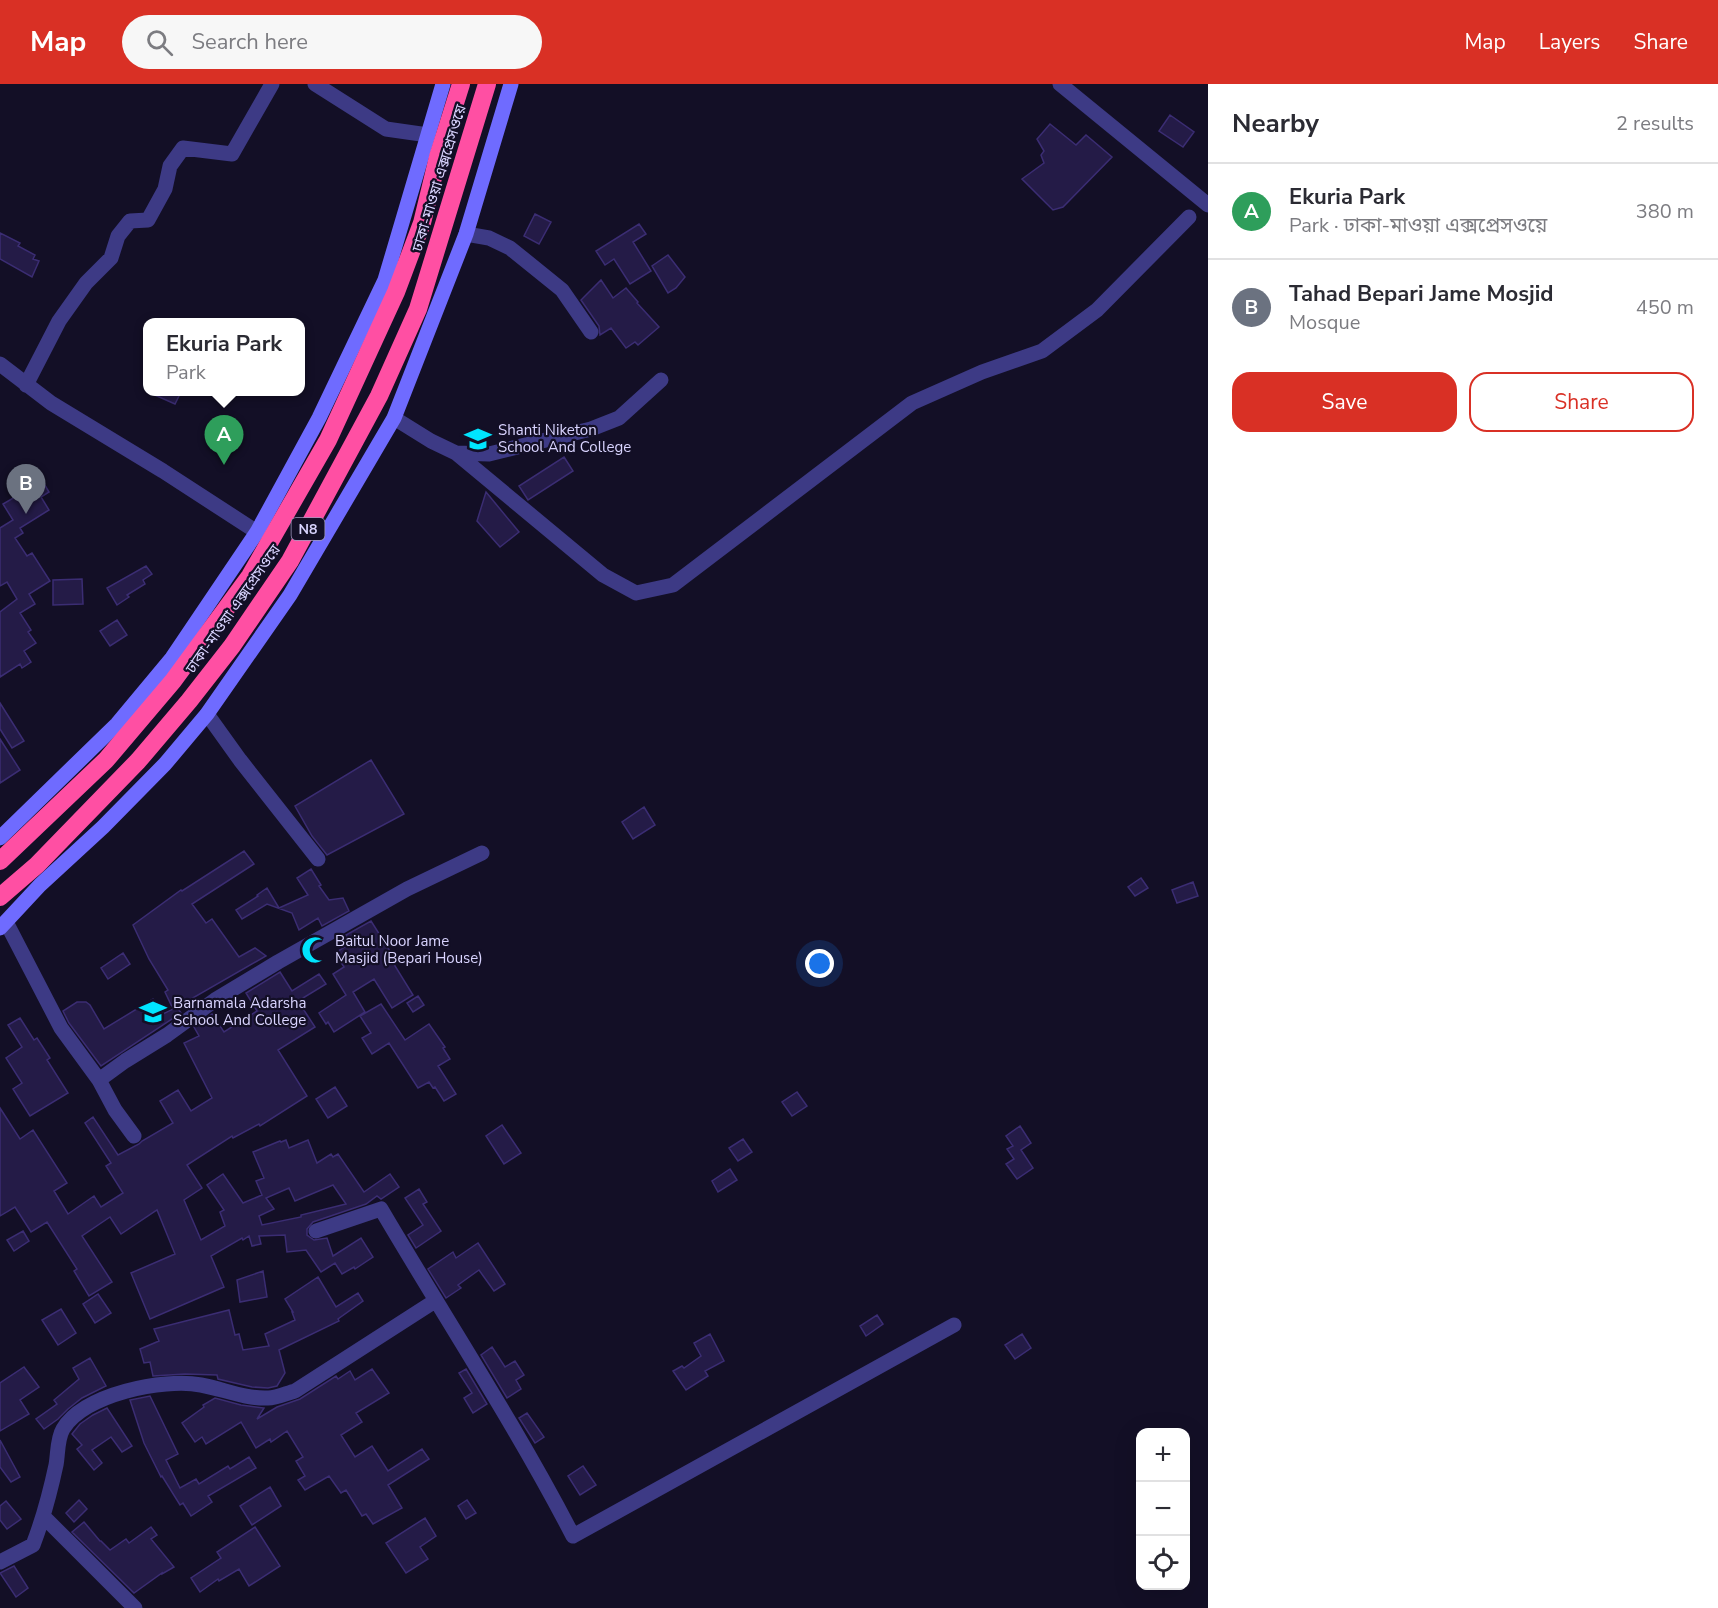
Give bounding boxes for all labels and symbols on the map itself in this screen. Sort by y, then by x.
street label: ঢাকা-মাওয়া এক্সপ্রেসওয়ে [407,102,471,255]
pin: A [204,416,244,465]
place label: Shanti Niketon School And College [498,420,631,457]
school or university icon: Shanti Niketon School And College [463,424,493,454]
pin: B [6,464,46,514]
road number: N8 [292,518,324,540]
street label: ঢাকা-মাওয়া এক্সপ্রেসওয়ে [180,540,285,678]
place label: Baitul Noor Jame Masjid (Bepari House) [335,931,483,968]
mosque icon: Baitul Noor Jame Masjid (Bepari House) [300,935,330,965]
your location [805,949,834,978]
place label: Barnamala Adarsha School And College [173,993,307,1030]
school or university icon: Barnamala Adarsha School And College [138,997,168,1027]

